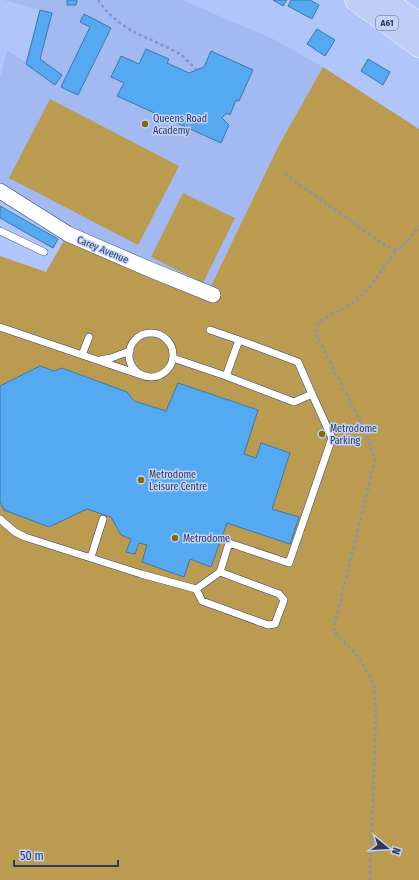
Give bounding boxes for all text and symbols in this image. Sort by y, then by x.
road number: A61 [376,16,398,30]
place label: Queens Road Academy [153,113,207,137]
marker: Queens Road Academy [140,119,150,129]
street label: Carey Avenue [75,234,130,266]
place label: Metrodome Parking [330,423,377,447]
marker: Metrodome Parking [317,429,327,439]
place label: Metrodome Leisure Centre [149,469,207,493]
marker: Metrodome Leisure Centre [136,475,146,485]
marker: Metrodome [170,533,180,543]
place label: Metrodome [183,533,230,545]
north arrow [367,828,407,868]
scale bar [14,842,118,868]
text: N [389,846,403,856]
text: 50 m [20,849,44,863]

